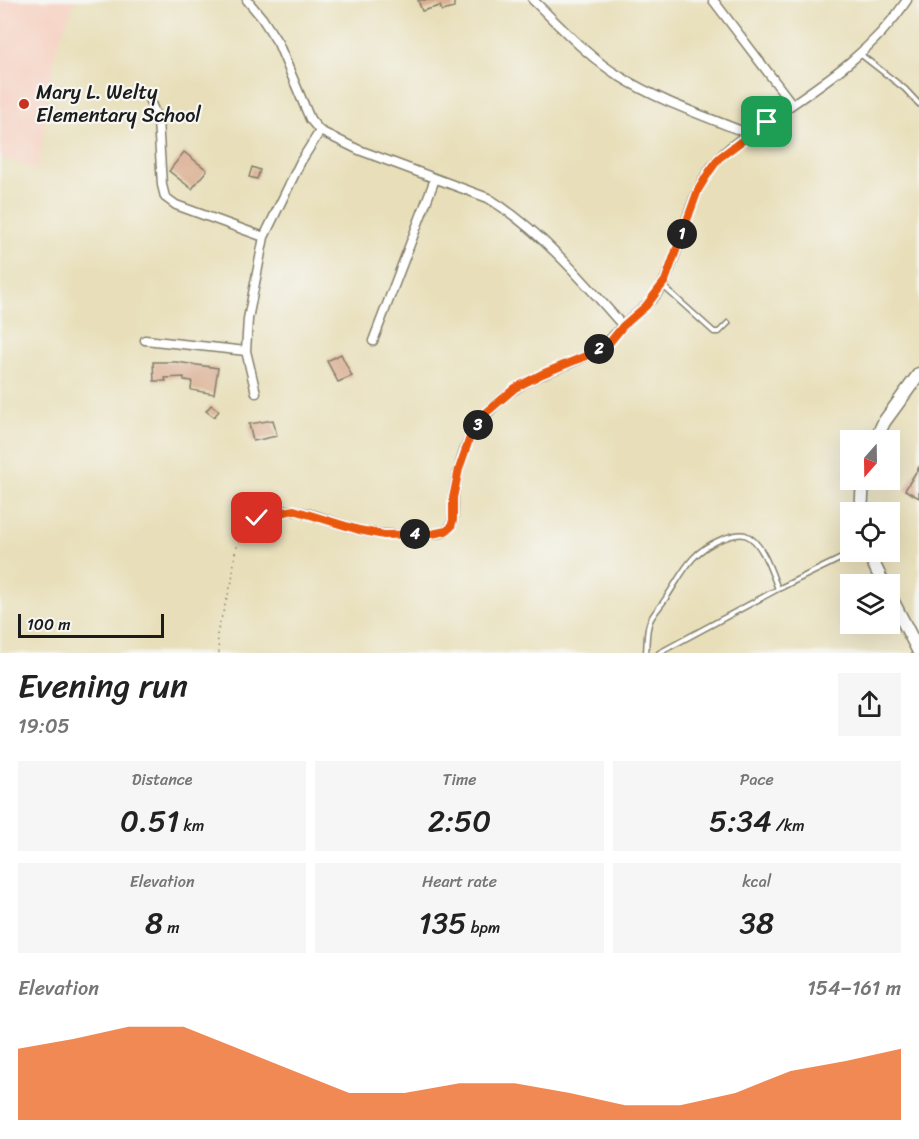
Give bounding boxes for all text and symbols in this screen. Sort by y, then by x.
place label: Mary L. Welty Elementary School [36,75,201,133]
pin [741,96,792,147]
marker: Mary L. Welty Elementary School [17,97,31,111]
icon: arrive [750,105,783,138]
pin: 1 [667,219,697,249]
text: 1 [679,219,685,248]
pin: 2 [584,334,614,364]
text: 2 [594,334,604,363]
pin: 3 [463,410,493,440]
text: 3 [474,410,482,439]
north arrow [840,430,900,490]
map controls [840,430,900,634]
pin [231,492,282,543]
icon: check [240,501,273,534]
button: locate [840,502,900,562]
pin: 4 [400,519,430,549]
text: 4 [410,519,420,548]
button: layers [840,574,900,634]
text: 100 m [27,610,71,639]
scale bar [18,611,164,638]
text: Evening run [18,657,188,715]
button: share [838,673,901,736]
text: 19:05 [18,709,70,744]
text: Distance [132,765,193,794]
text: Time [443,765,476,794]
text: Pace [740,765,774,794]
text: 0.51 [120,794,179,848]
text: 2:50 [428,794,491,848]
text: 5:34 [709,794,772,848]
text: km [179,811,204,840]
text: /km [772,811,805,840]
text: Elevation [130,867,195,896]
text: Heart rate [422,867,497,896]
text: kcal [742,867,771,896]
text: 8 [145,896,163,950]
text: 135 [419,896,466,950]
text: 38 [740,896,774,950]
text: m [163,913,179,942]
text: bpm [466,913,500,942]
text: Elevation [18,971,99,1006]
text: 154–161 m [807,971,901,1006]

